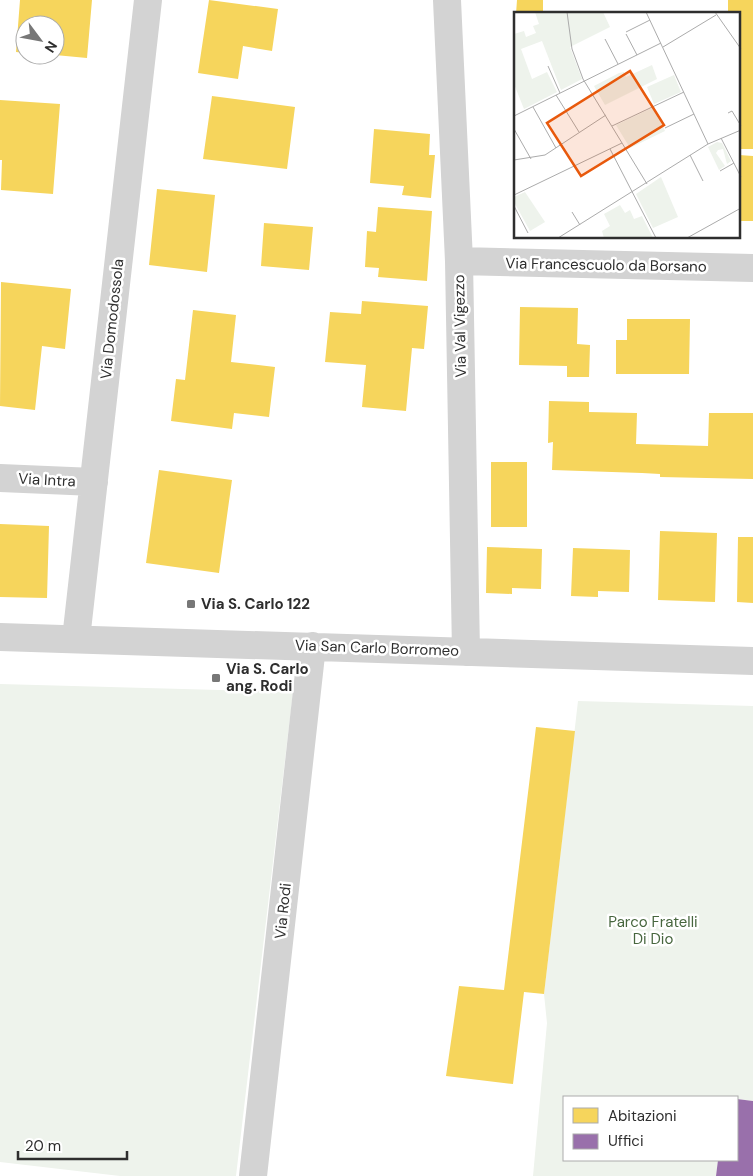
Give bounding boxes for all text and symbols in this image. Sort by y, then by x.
inset map [514,12,740,239]
north arrow [15,15,65,65]
text: N [41,38,61,56]
street label: Via Francescuolo da Borsano [505,253,707,277]
street label: Via Domodossola [96,258,128,380]
street label: Via Val Vigezzo [449,274,471,378]
street label: Via Intra [18,469,76,491]
place label: Via S. Carlo 122 [201,594,310,614]
marker: Via S. Carlo 122 [185,598,197,610]
street label: Via San Carlo Borromeo [295,635,460,661]
place label: Via S. Carlo ang. Rodi [226,659,309,696]
marker: Via S. Carlo ang. Rodi [210,672,222,684]
street label: Via Rodi [270,882,296,940]
park label: Parco Fratelli Di Dio [608,912,698,949]
legend [563,1096,738,1161]
text: Abitazioni [608,1106,677,1126]
scale bar [18,1128,126,1160]
text: Uffici [608,1131,644,1151]
text: 20 m [25,1136,61,1156]

